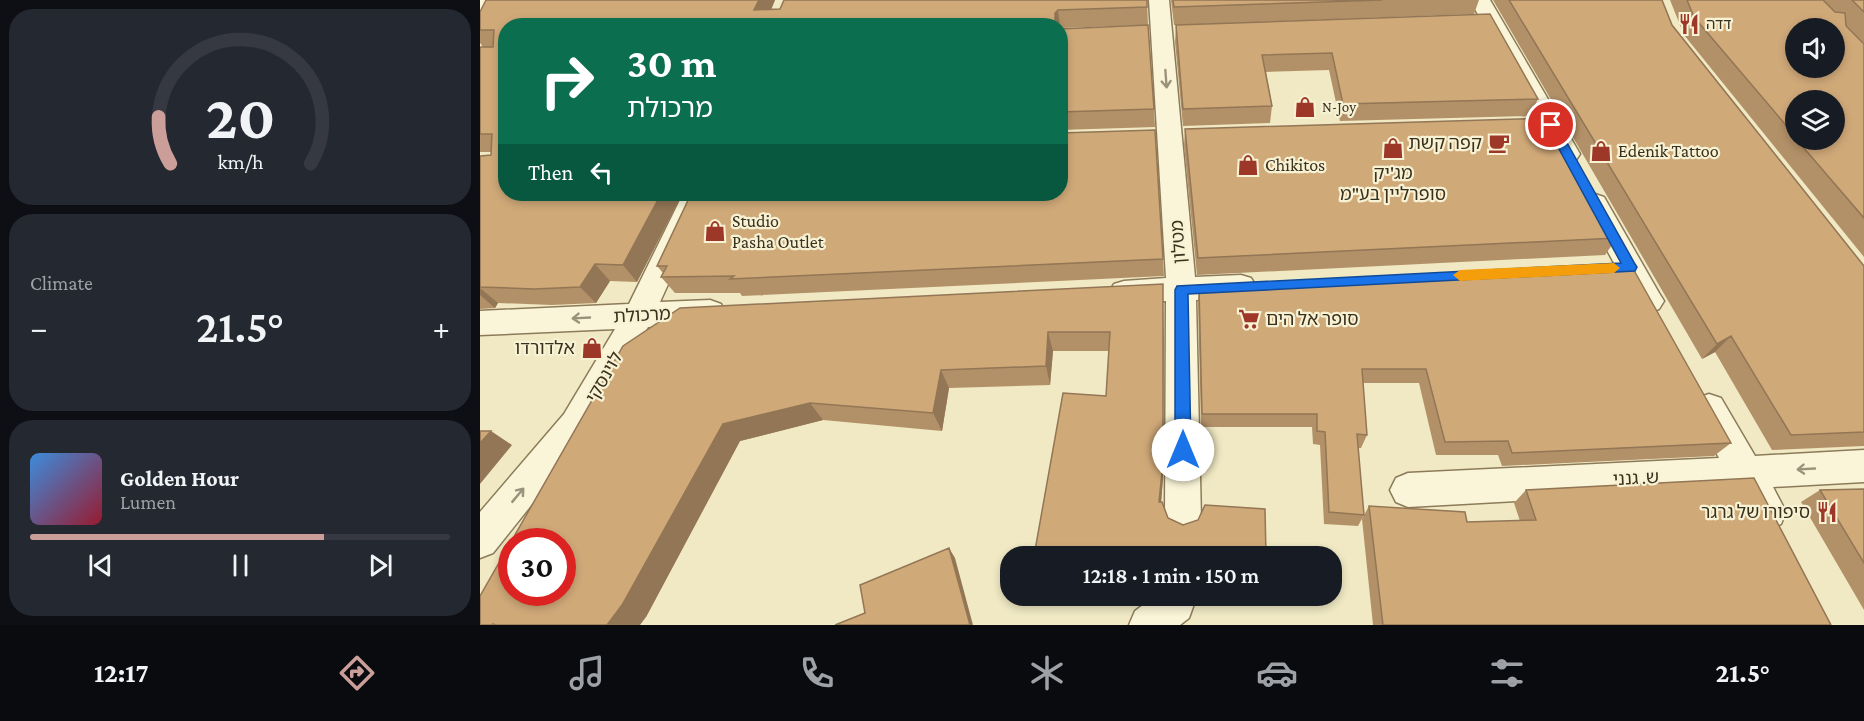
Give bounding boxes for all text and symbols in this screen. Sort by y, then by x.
restaurant icon: דדה [1677,12,1701,36]
place label: דדה [1706,16,1731,32]
map controls [1785,18,1845,150]
button: sound [1785,18,1845,78]
text: 30 m [627,39,717,86]
icon: right [528,42,606,120]
one-way arrow [1161,69,1172,89]
text: 20 [205,82,275,151]
button: layers [1785,90,1845,150]
text: מרכולת [627,93,713,123]
shop icon: N-Joy [1293,95,1317,119]
place label: N-Joy [1322,99,1356,116]
pin [1525,99,1576,150]
icon: arrive [1534,108,1567,141]
cafe icon: קפה קשת [1487,131,1511,155]
place label: קפה קשת [1408,133,1482,153]
shop icon: מג'יק סופרליין בע"מ [1381,136,1405,160]
shop icon: Edenik Tattoo [1589,139,1613,163]
place label: Edenik Tattoo [1618,141,1719,161]
text: km/h [217,151,264,175]
shop icon: Chikitos [1236,153,1260,177]
place label: Chikitos [1265,155,1325,175]
icon: left [585,156,618,189]
text: Then [528,160,573,185]
place label: מג'יק סופרליין בע"מ [1340,163,1446,204]
place label: Studio Pasha Outlet [732,211,825,252]
shop icon: Studio Pasha Outlet [703,219,727,243]
street label: מטלון [1166,219,1190,265]
text: Climate [30,272,93,294]
text: 21.5° [196,302,284,352]
street label: מרכולת [613,304,671,326]
supermarket icon: סופר אל הים [1237,307,1261,331]
text: − [30,309,47,346]
text: + [433,309,450,346]
place label: סופר אל הים [1266,309,1359,329]
one-way arrow [571,313,591,324]
shop icon: אלדורדו [580,336,604,360]
place label: אלדורדו [515,338,575,358]
street label: לוינסקי [582,348,626,406]
position arrow [1151,418,1215,482]
one-way arrow [1796,463,1816,474]
text: Golden Hour [120,466,239,491]
street label: ש. גנני [1612,467,1660,489]
one-way arrow [511,487,524,503]
text: Lumen [120,491,176,513]
restaurant icon: סיפורו של גרגר [1815,500,1839,524]
place label: סיפורו של גרגר [1701,502,1810,522]
speed limit sign: 30 [498,528,576,606]
icon: previous [84,549,117,582]
icon: pause [224,549,257,582]
icon: next [364,549,397,582]
text: 12:18 · 1 min · 150 m [1083,563,1259,588]
icon: directions [336,652,378,694]
icon: music [566,652,608,694]
icon: phone [796,652,838,694]
icon: climate [1026,652,1068,694]
icon: car [1256,652,1298,694]
icon: filters [1486,652,1528,694]
text: 12:17 [94,658,148,688]
text: 21.5° [1716,658,1770,688]

